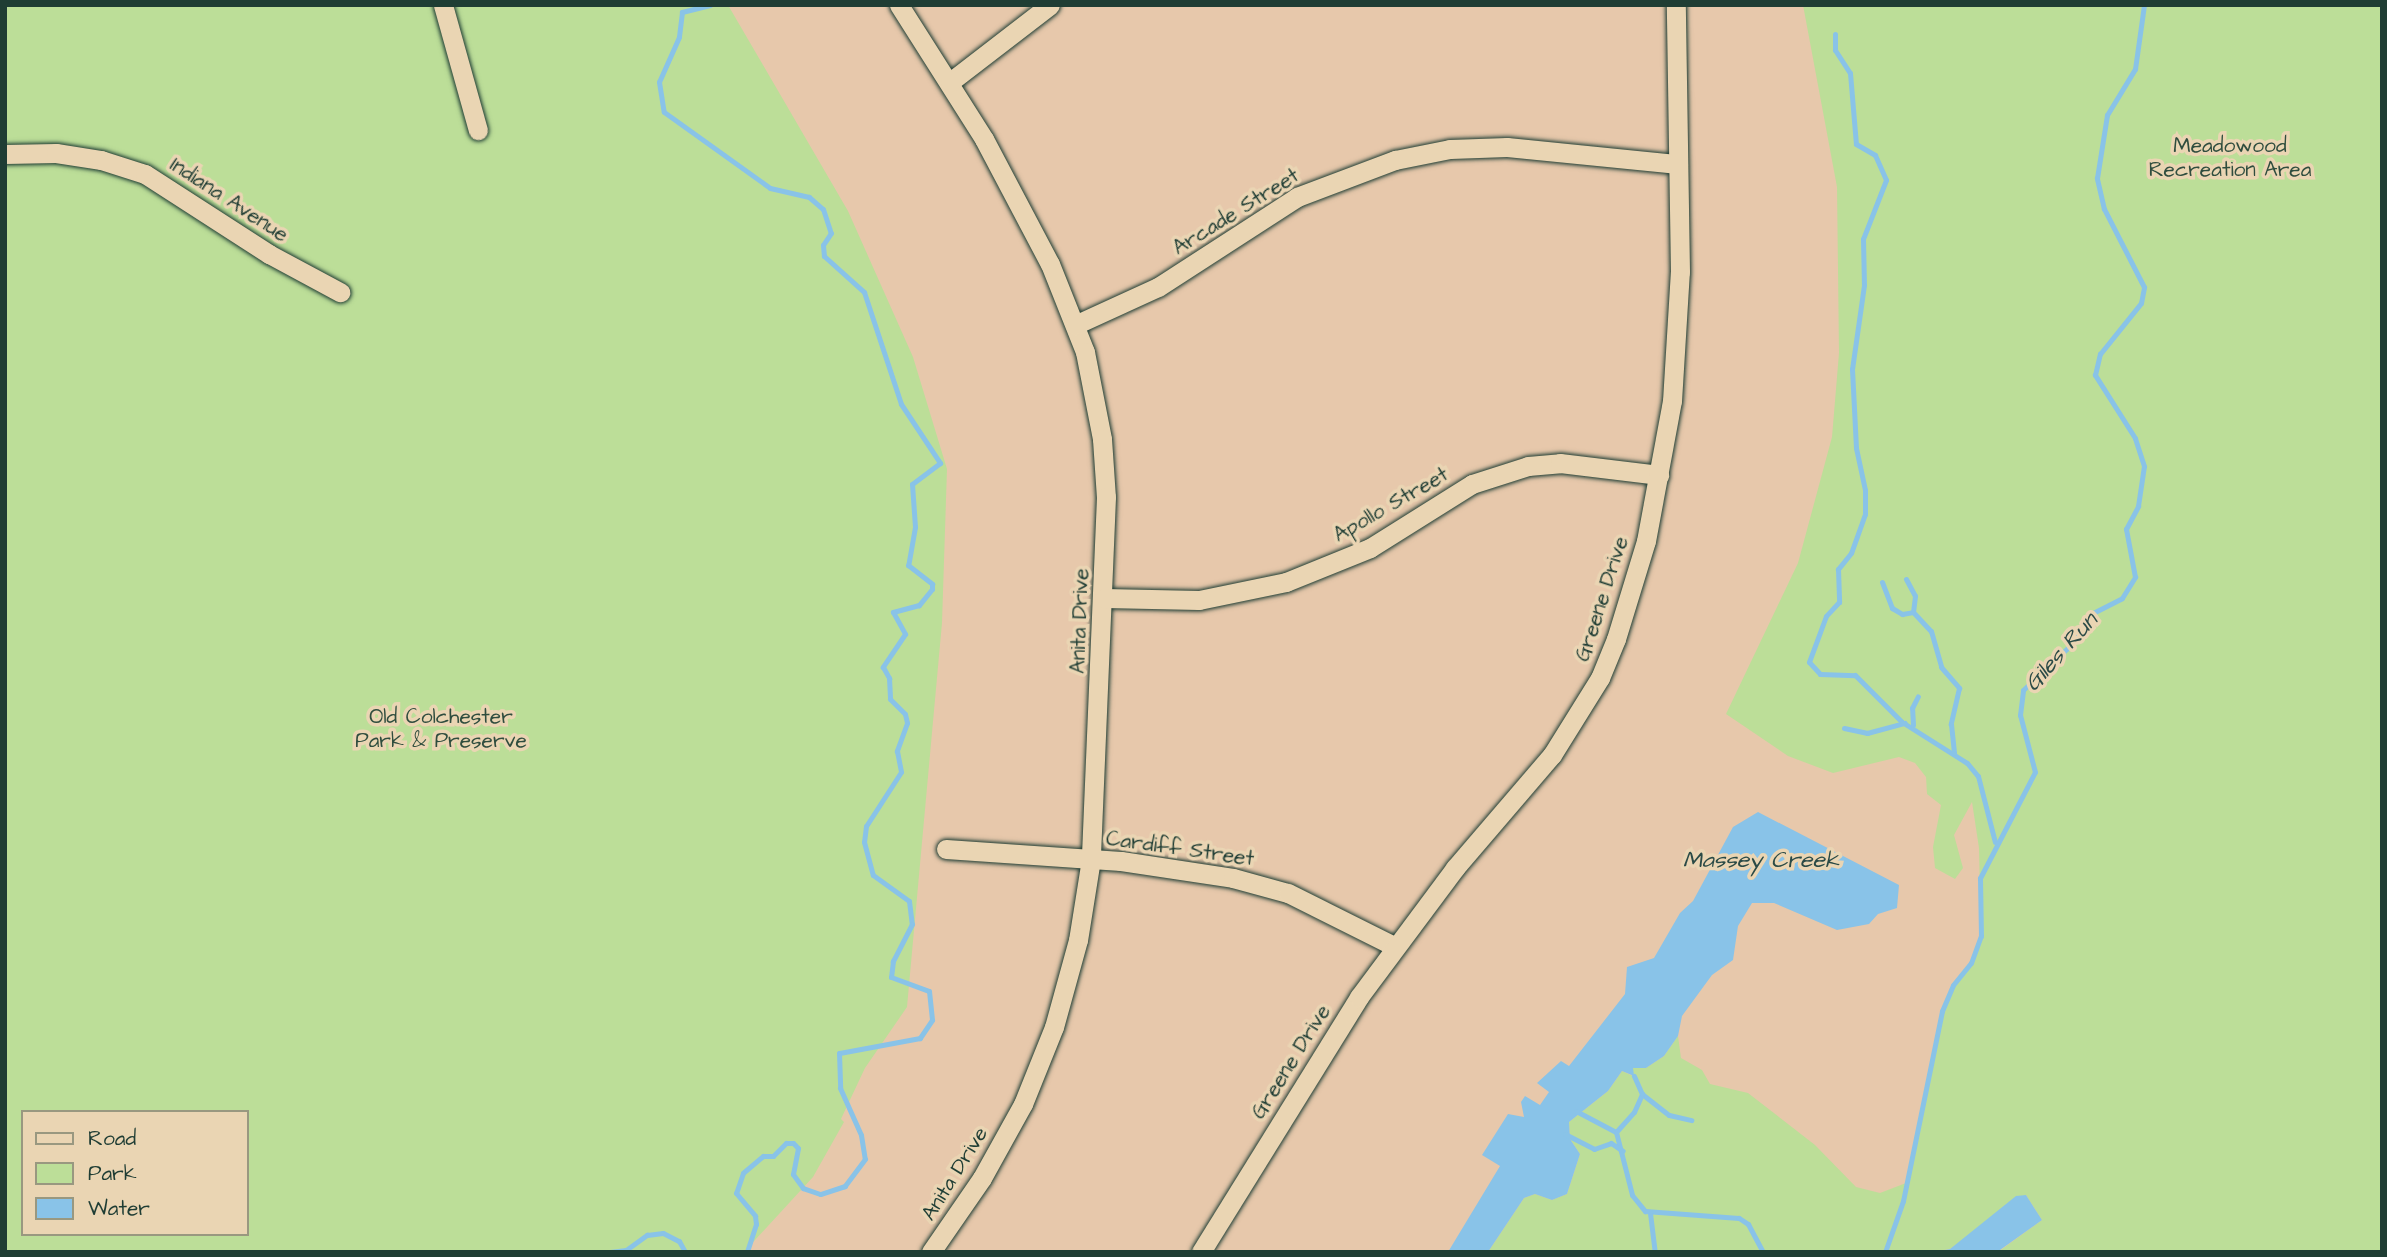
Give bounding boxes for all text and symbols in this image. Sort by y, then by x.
park label: Meadowood Recreation Area [2149,133,2311,183]
street label: Indiana Avenue [165,152,293,248]
street label: Arcade Street [1168,163,1304,261]
street label: Apollo Street [1329,462,1453,548]
street label: Greene Drive [1570,533,1634,665]
street label: Anita Drive [1066,568,1094,674]
water label: Giles Run [2019,607,2103,697]
park label: Old Colchester Park & Preserve [355,704,527,754]
street label: Cardiff Street [1104,826,1256,872]
water label: Massey Creek [1683,846,1839,874]
street label: Greene Drive [1246,1000,1336,1124]
legend [21,1110,248,1236]
street label: Anita Drive [916,1123,994,1225]
text: Road [88,1124,136,1153]
text: Park [88,1159,137,1188]
text: Water [88,1194,150,1223]

